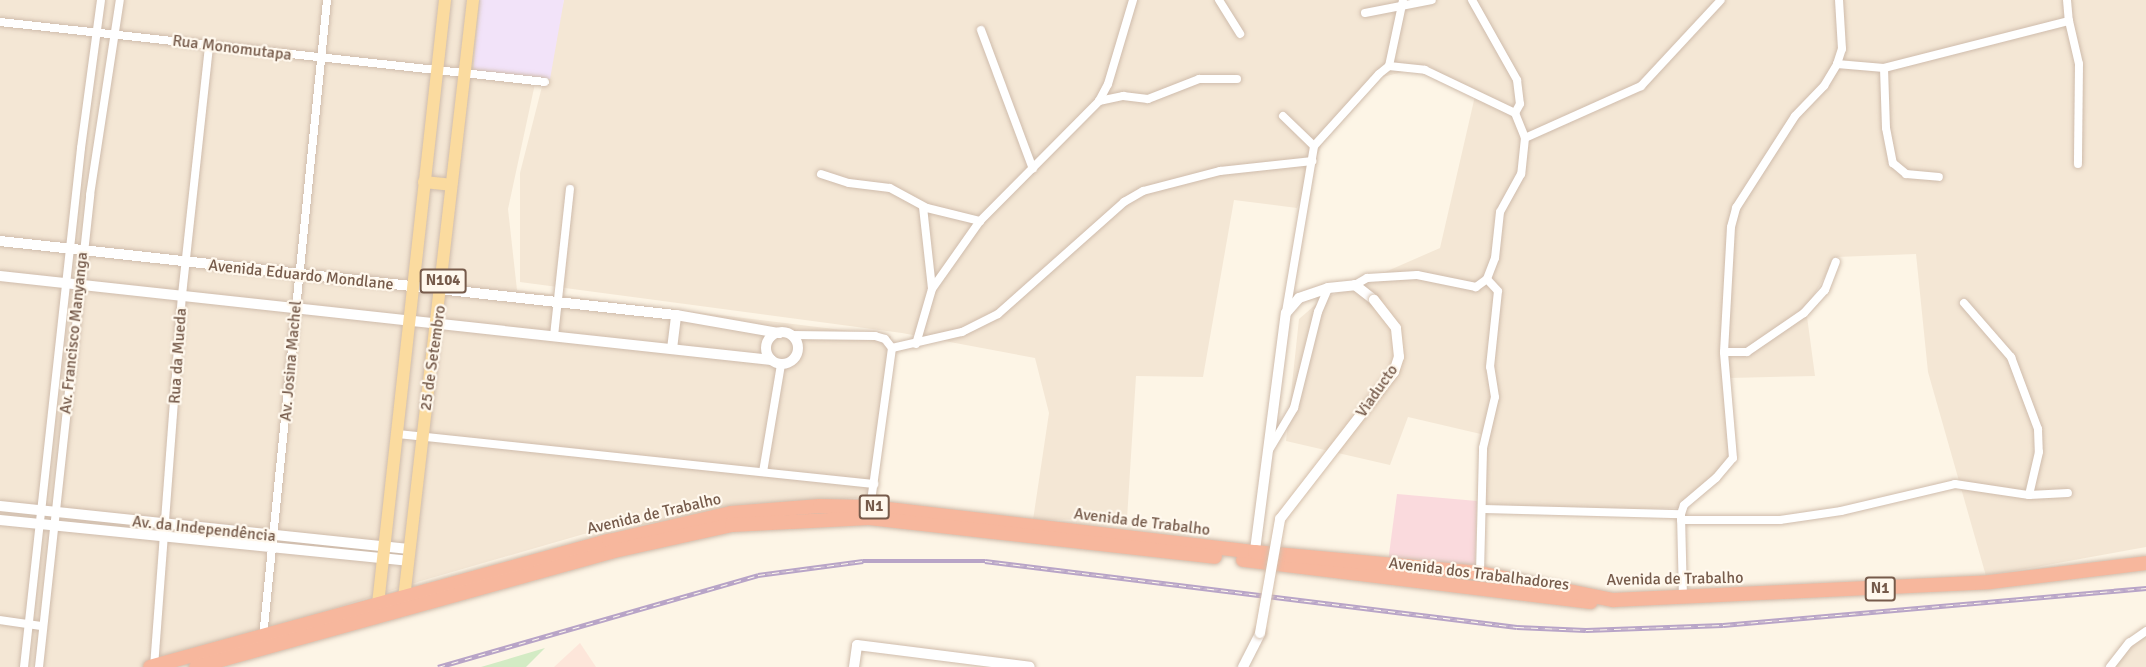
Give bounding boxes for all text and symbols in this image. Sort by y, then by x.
street label: Rua Monomutapa [171,31,293,65]
street label: Av. Francisco Manyanga [56,251,92,415]
street label: Avenida Eduardo Mondlane [207,256,395,294]
road number: N104 [419,269,467,293]
street label: Av. Josina Machel [276,300,306,422]
street label: 25 de Setembro [416,304,450,412]
street label: Rua da Mueda [165,307,191,405]
street label: Viaducto [1352,361,1402,421]
street label: Avenida de Trabalho [585,489,723,539]
road number: N1 [858,495,890,519]
street label: Avenida de Trabalho [1073,504,1211,540]
street label: Av. da Independência [131,512,277,546]
street label: Avenida dos Trabalhadores [1388,553,1570,595]
street label: Avenida de Trabalho [1606,568,1744,590]
road number: N1 [1864,577,1896,601]

